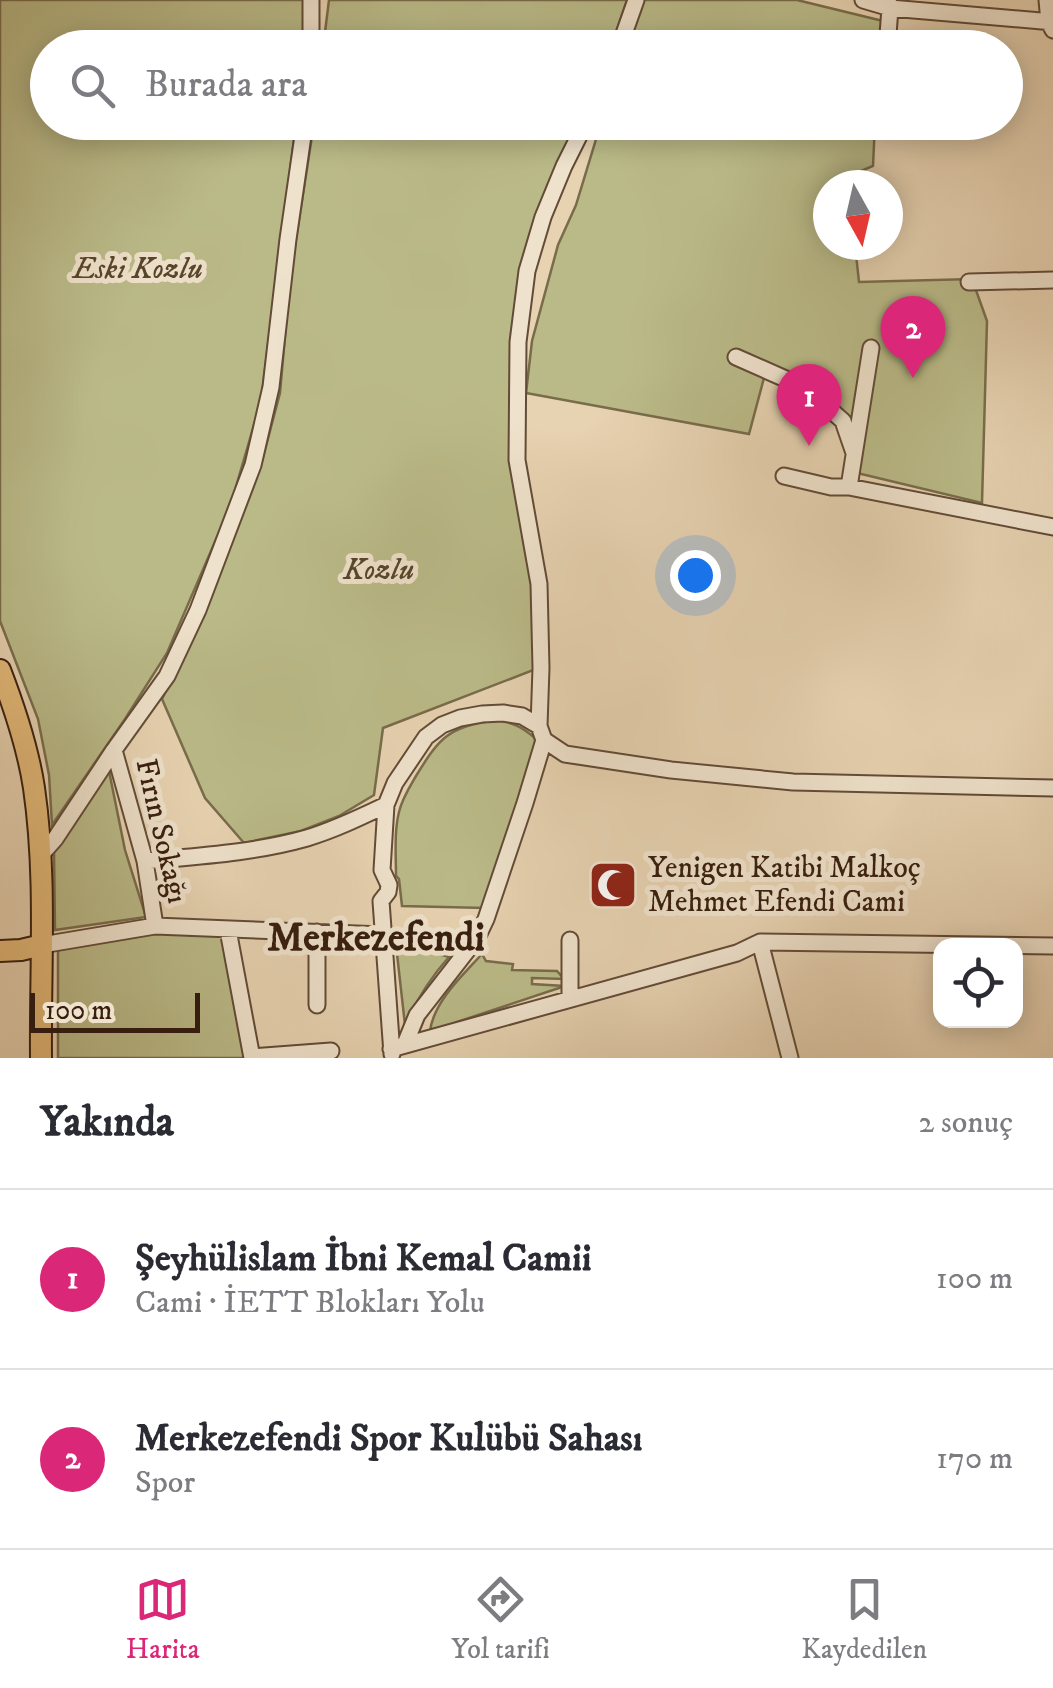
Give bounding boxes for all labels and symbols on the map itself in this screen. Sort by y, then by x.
north arrow [813,170,903,260]
park label: Eski Kozlu [71,251,203,288]
pin: 2 [880,296,946,378]
pin: 1 [776,364,842,446]
your location [670,550,721,601]
park label: Kozlu [342,552,415,589]
street label: Fırın Sokağı [126,755,196,907]
place label: Yenigen Katibi Malkoç Mehmet Efendi Cami [648,850,921,921]
mosque icon: Yenigen Katibi Malkoç Mehmet Efendi Cami [587,859,639,911]
district label: Merkezefendi [267,914,485,964]
scale bar [30,988,200,1032]

